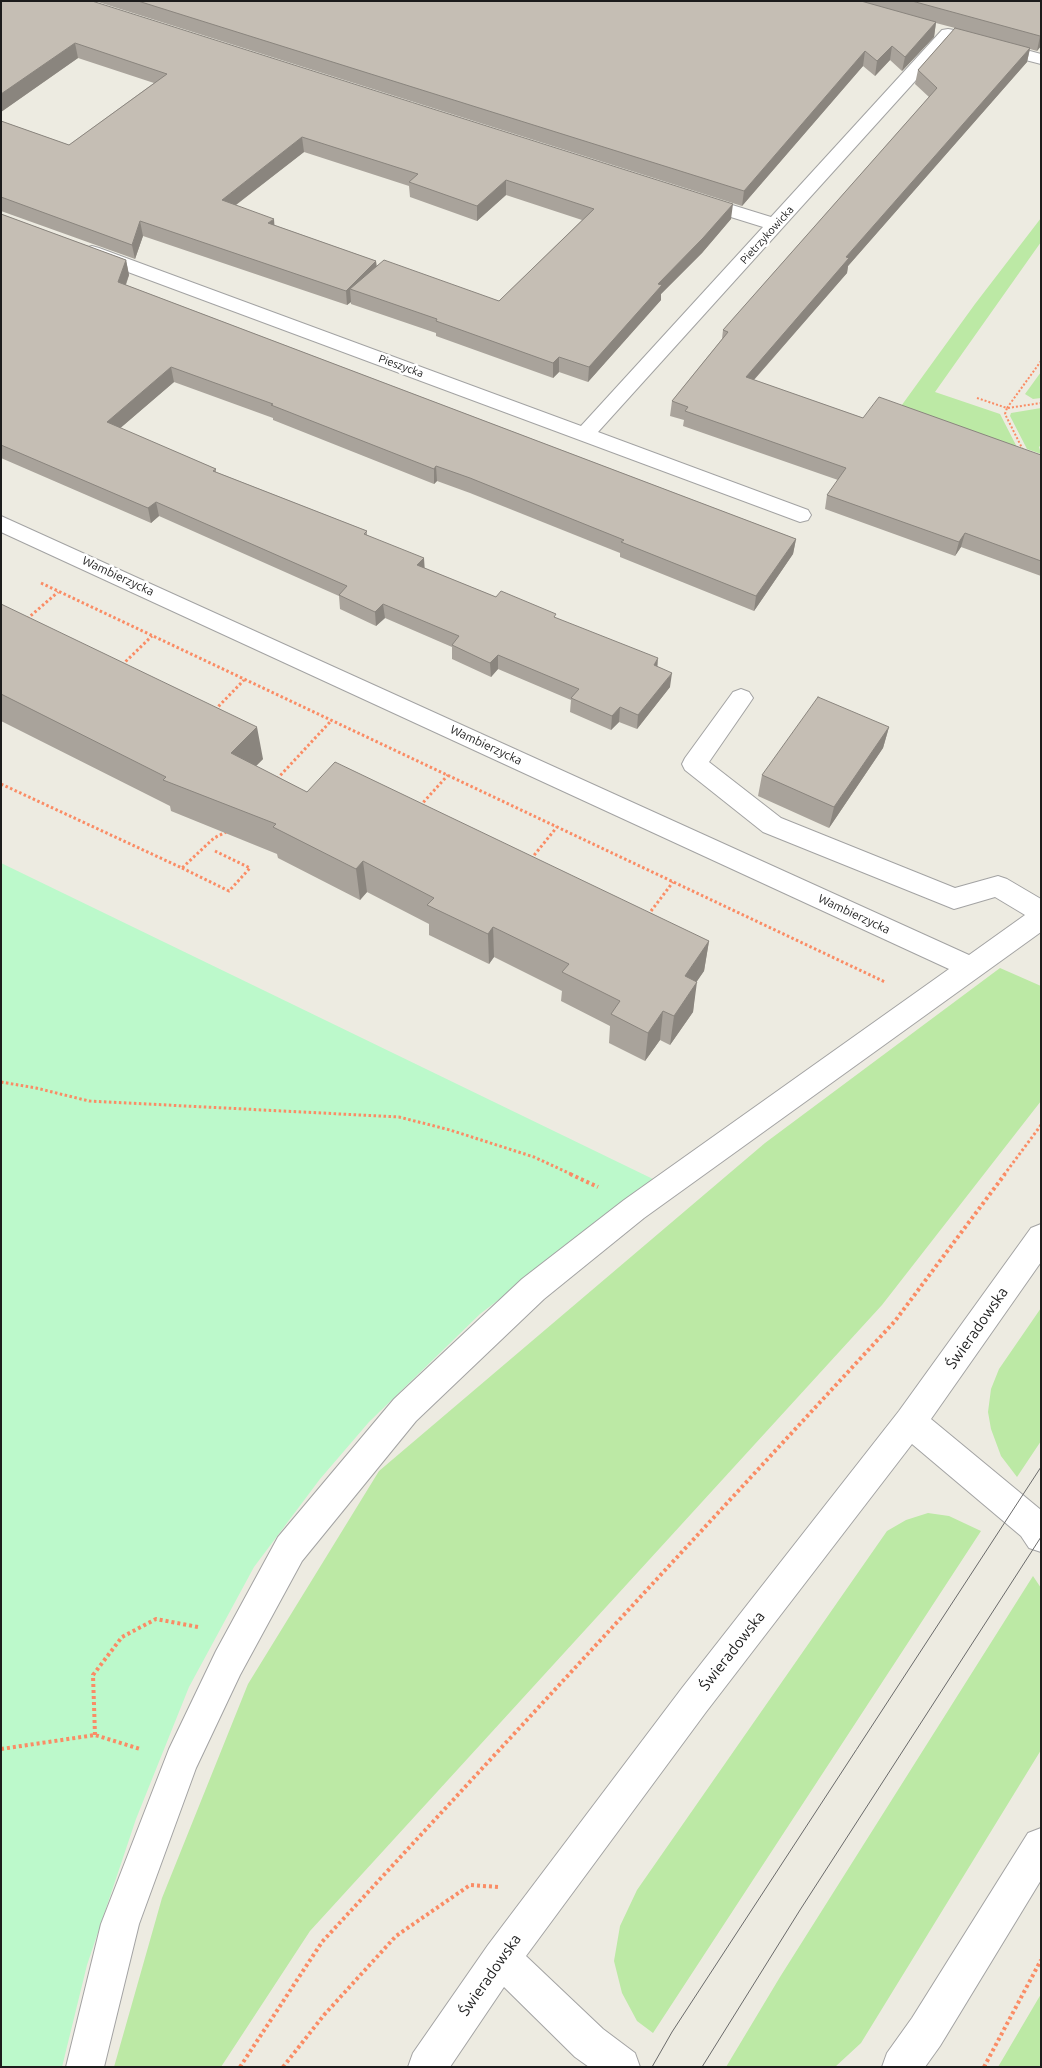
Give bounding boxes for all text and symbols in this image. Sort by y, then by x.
street label: Pietrzykowicka [738,203,796,267]
street label: Pieszycka [377,352,425,380]
street label: Wambierzycka [80,553,156,599]
street label: Wambierzycka [448,722,524,768]
street label: Wambierzycka [816,891,892,937]
street label: Świeradowska [942,1284,1012,1372]
street label: Świeradowska [695,1608,769,1694]
street label: Świeradowska [455,1931,525,2019]

